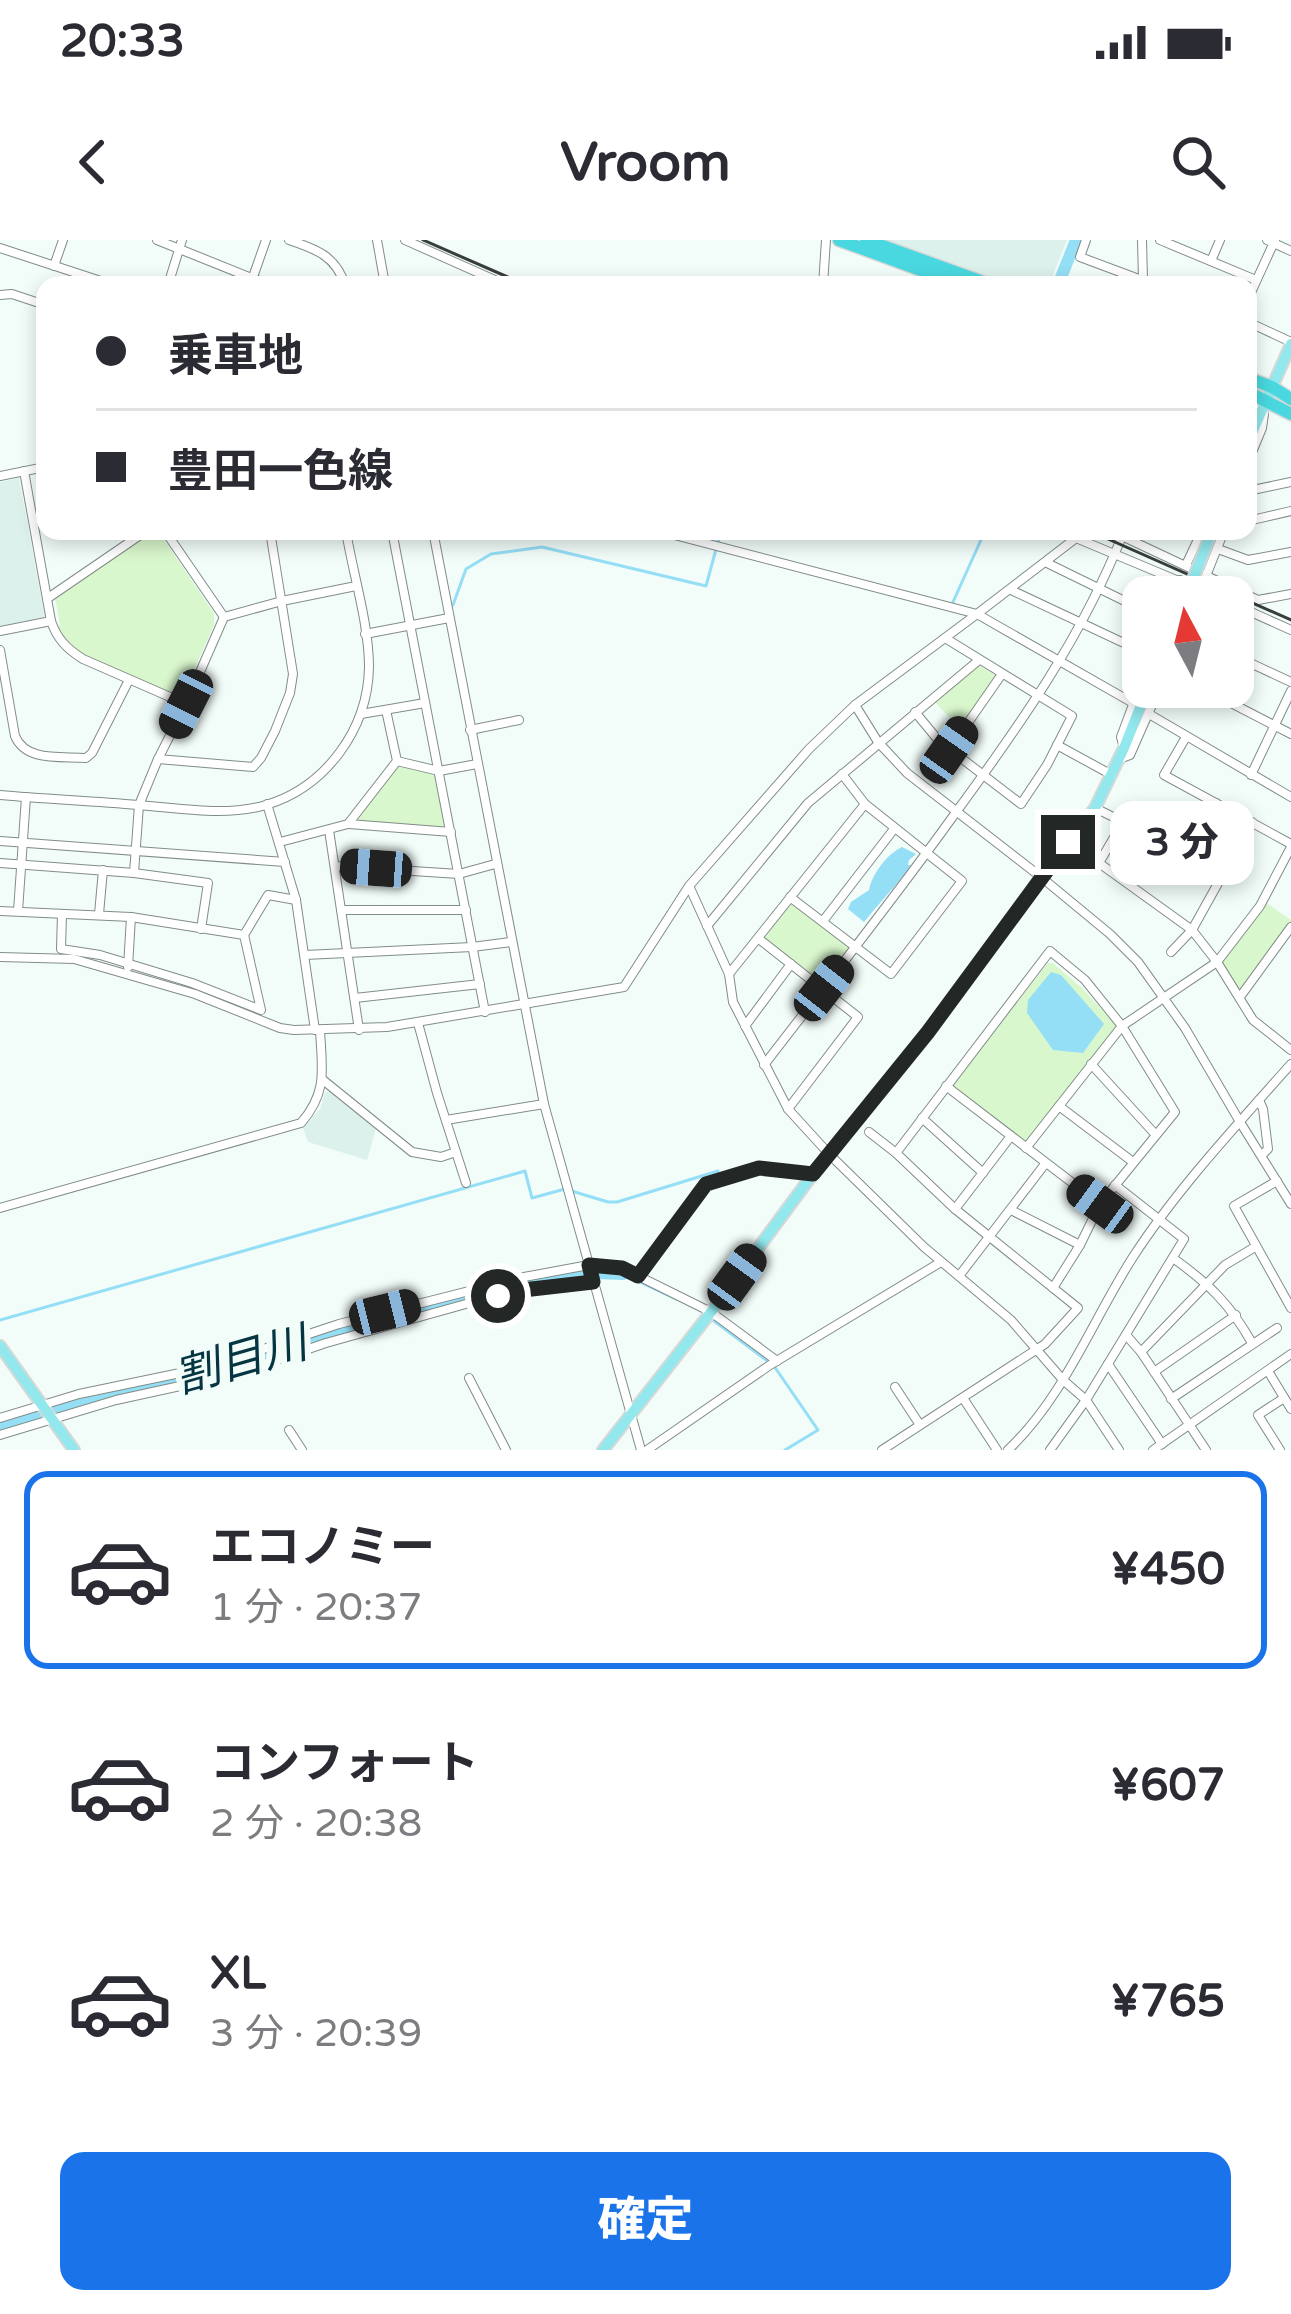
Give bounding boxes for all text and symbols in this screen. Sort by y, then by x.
text: 20:33 [60,15,185,69]
icon: back [60,129,126,195]
icon: search [1165,129,1231,195]
text: Vroom [560,130,731,195]
text: 乗車地 [168,330,303,384]
text: 豊田一色線 [168,445,393,499]
north arrow [1122,576,1254,708]
map controls [1122,576,1254,708]
car [154,664,218,744]
car [914,710,984,790]
callout: 3 分 [1110,800,1254,884]
route end [1041,815,1095,869]
text: 3 分 [1145,819,1219,866]
car [339,848,413,888]
car [788,949,860,1027]
car [1060,1168,1140,1240]
car [701,1237,773,1317]
route start [471,1269,525,1323]
car [346,1286,424,1338]
water label: 割目川 [169,1315,317,1406]
icon: car [66,1516,174,1624]
text: エコノミー [210,1521,435,1575]
text: ¥450 [1111,1543,1225,1597]
text: 1 分 · 20:37 [210,1584,422,1631]
icon: car [66,1732,174,1840]
text: コンフォート [210,1737,479,1791]
text: ¥607 [1111,1759,1225,1813]
text: 2 分 · 20:38 [210,1800,422,1847]
text: XL [210,1947,266,2001]
icon: car [66,1948,174,2056]
text: ¥765 [1111,1975,1225,2029]
text: 3 分 · 20:39 [210,2010,422,2057]
button: 確定 [60,2152,1231,2290]

